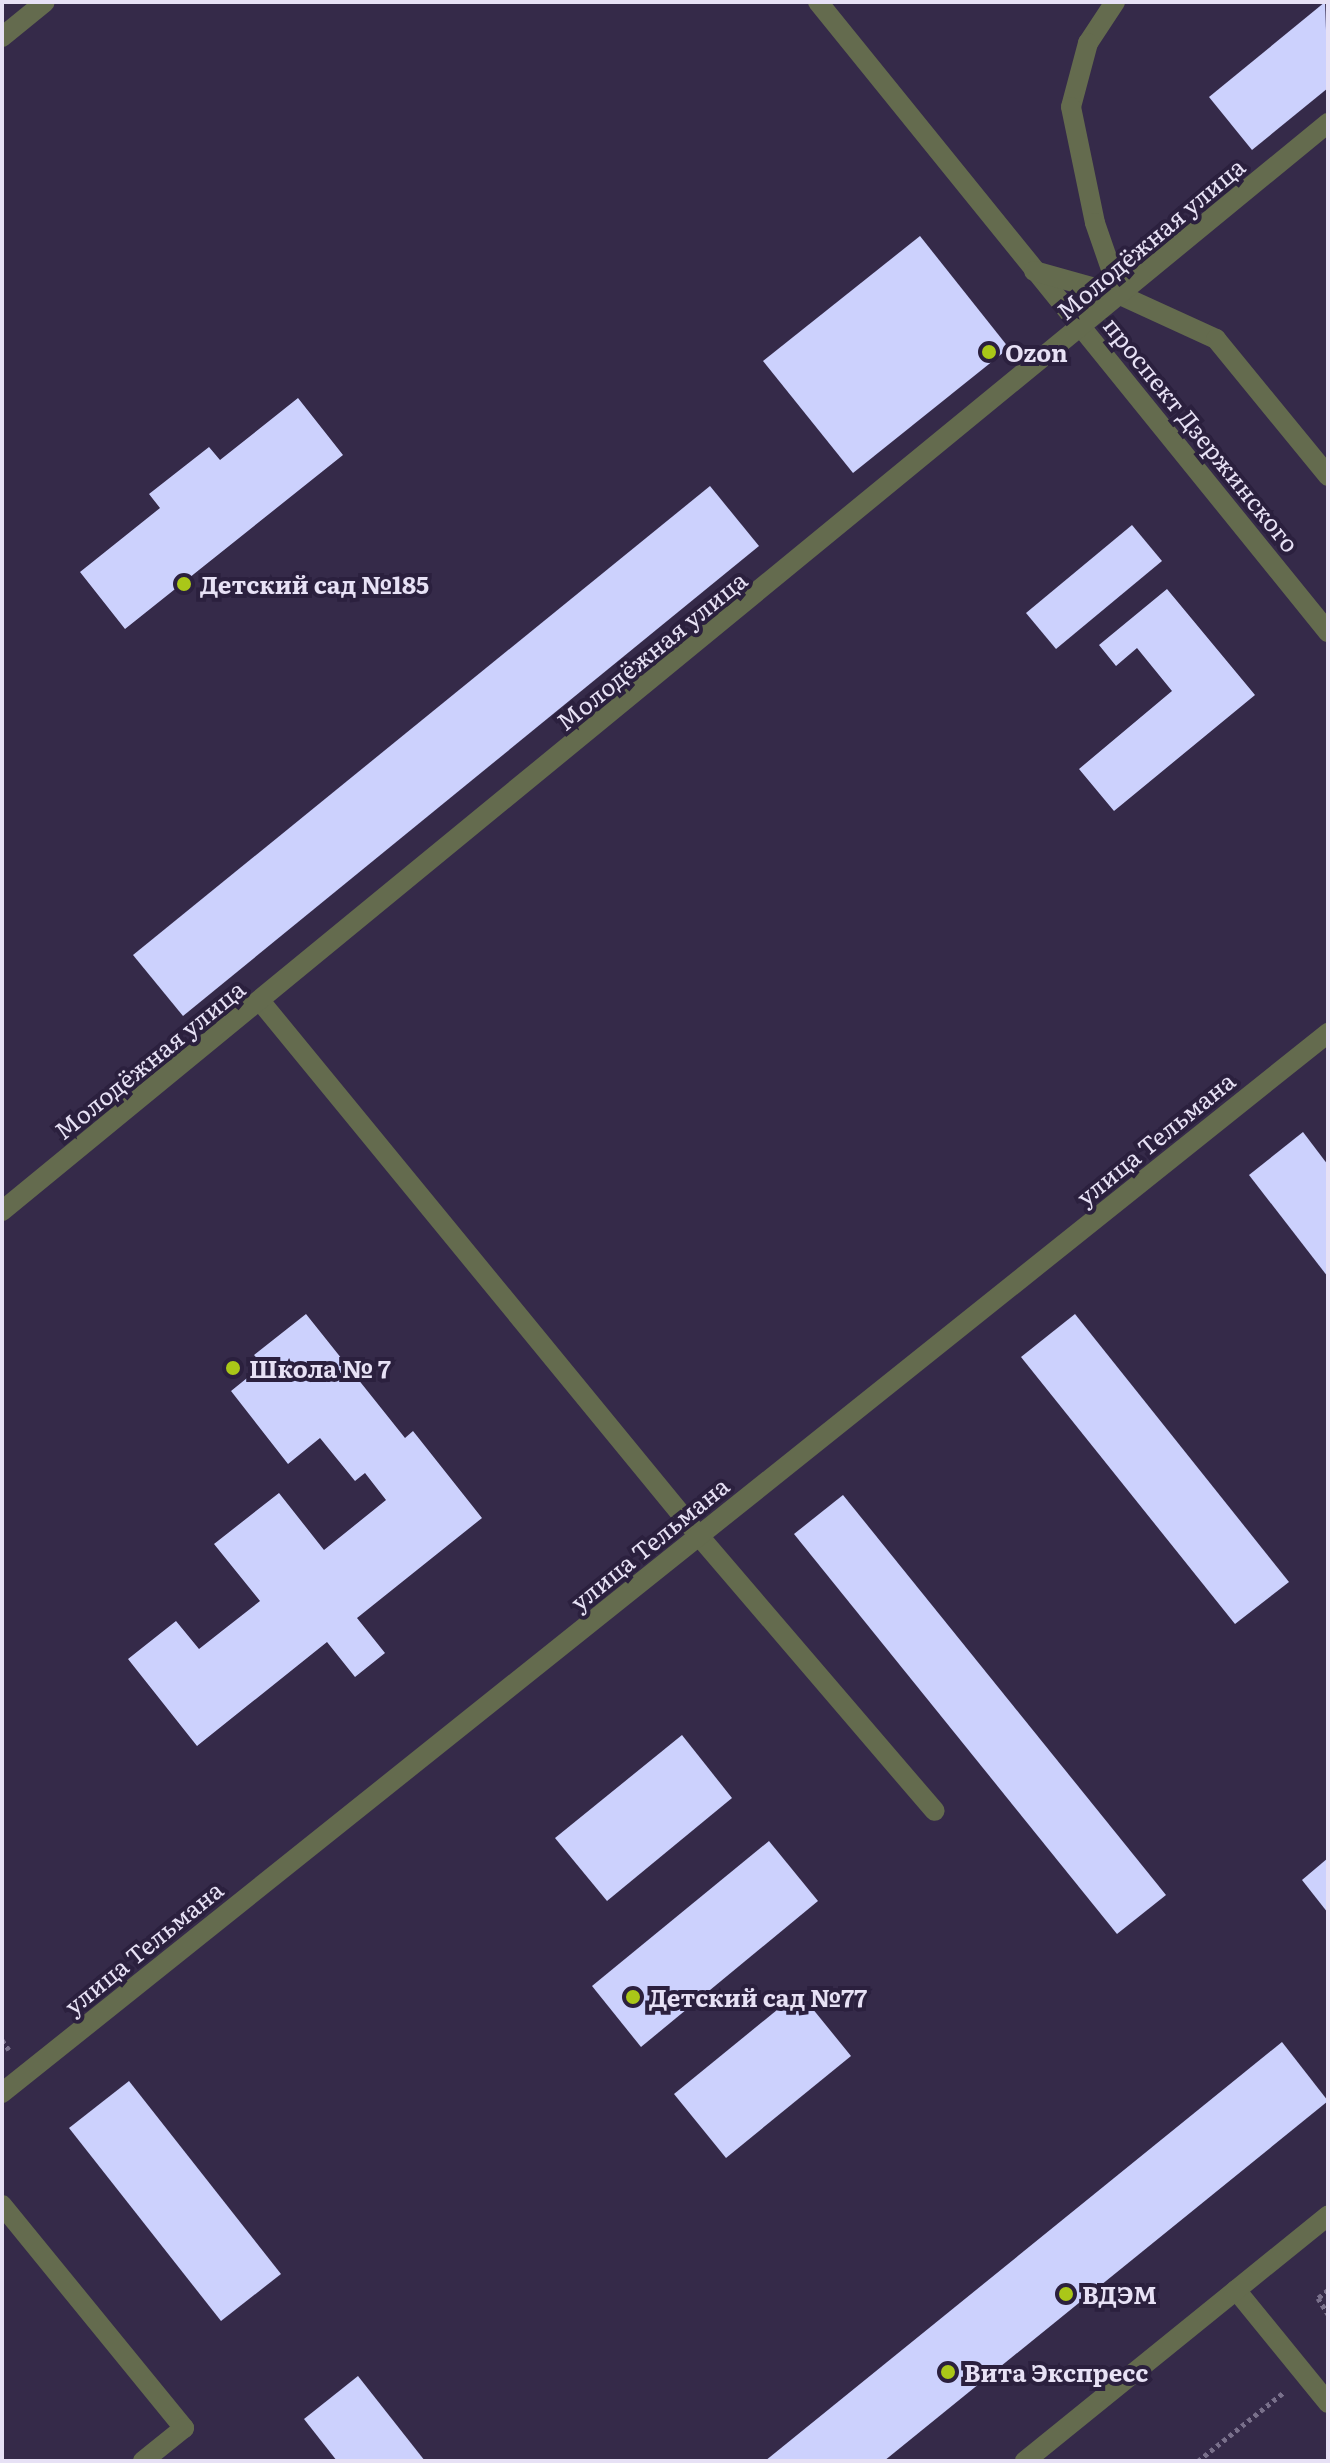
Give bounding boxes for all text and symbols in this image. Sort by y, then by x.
street label: Молодёжная улица [1050,151,1250,325]
street label: проспект Дзержинского [1098,311,1306,557]
place label: Ozon [1005,338,1068,366]
marker: Ozon [980,343,998,361]
street label: Молодёжная улица [550,564,752,736]
place label: Детский сад №185 [200,570,429,598]
marker: Детский сад №185 [175,575,193,593]
street label: Молодёжная улица [48,973,250,1145]
street label: улица Тельмана [1070,1065,1240,1211]
place label: Школа № 7 [249,1354,391,1382]
marker: Школа № 7 [224,1359,242,1377]
street label: улица Тельмана [564,1470,734,1616]
street label: улица Тельмана [58,1874,228,2020]
place label: Детский сад №77 [649,1983,867,2011]
marker: Детский сад №77 [624,1988,642,2006]
place label: ВДЭМ [1082,2280,1157,2308]
marker: ВДЭМ [1057,2285,1075,2303]
place label: Вита Экспресс [964,2358,1148,2386]
marker: Вита Экспресс [939,2363,957,2381]

